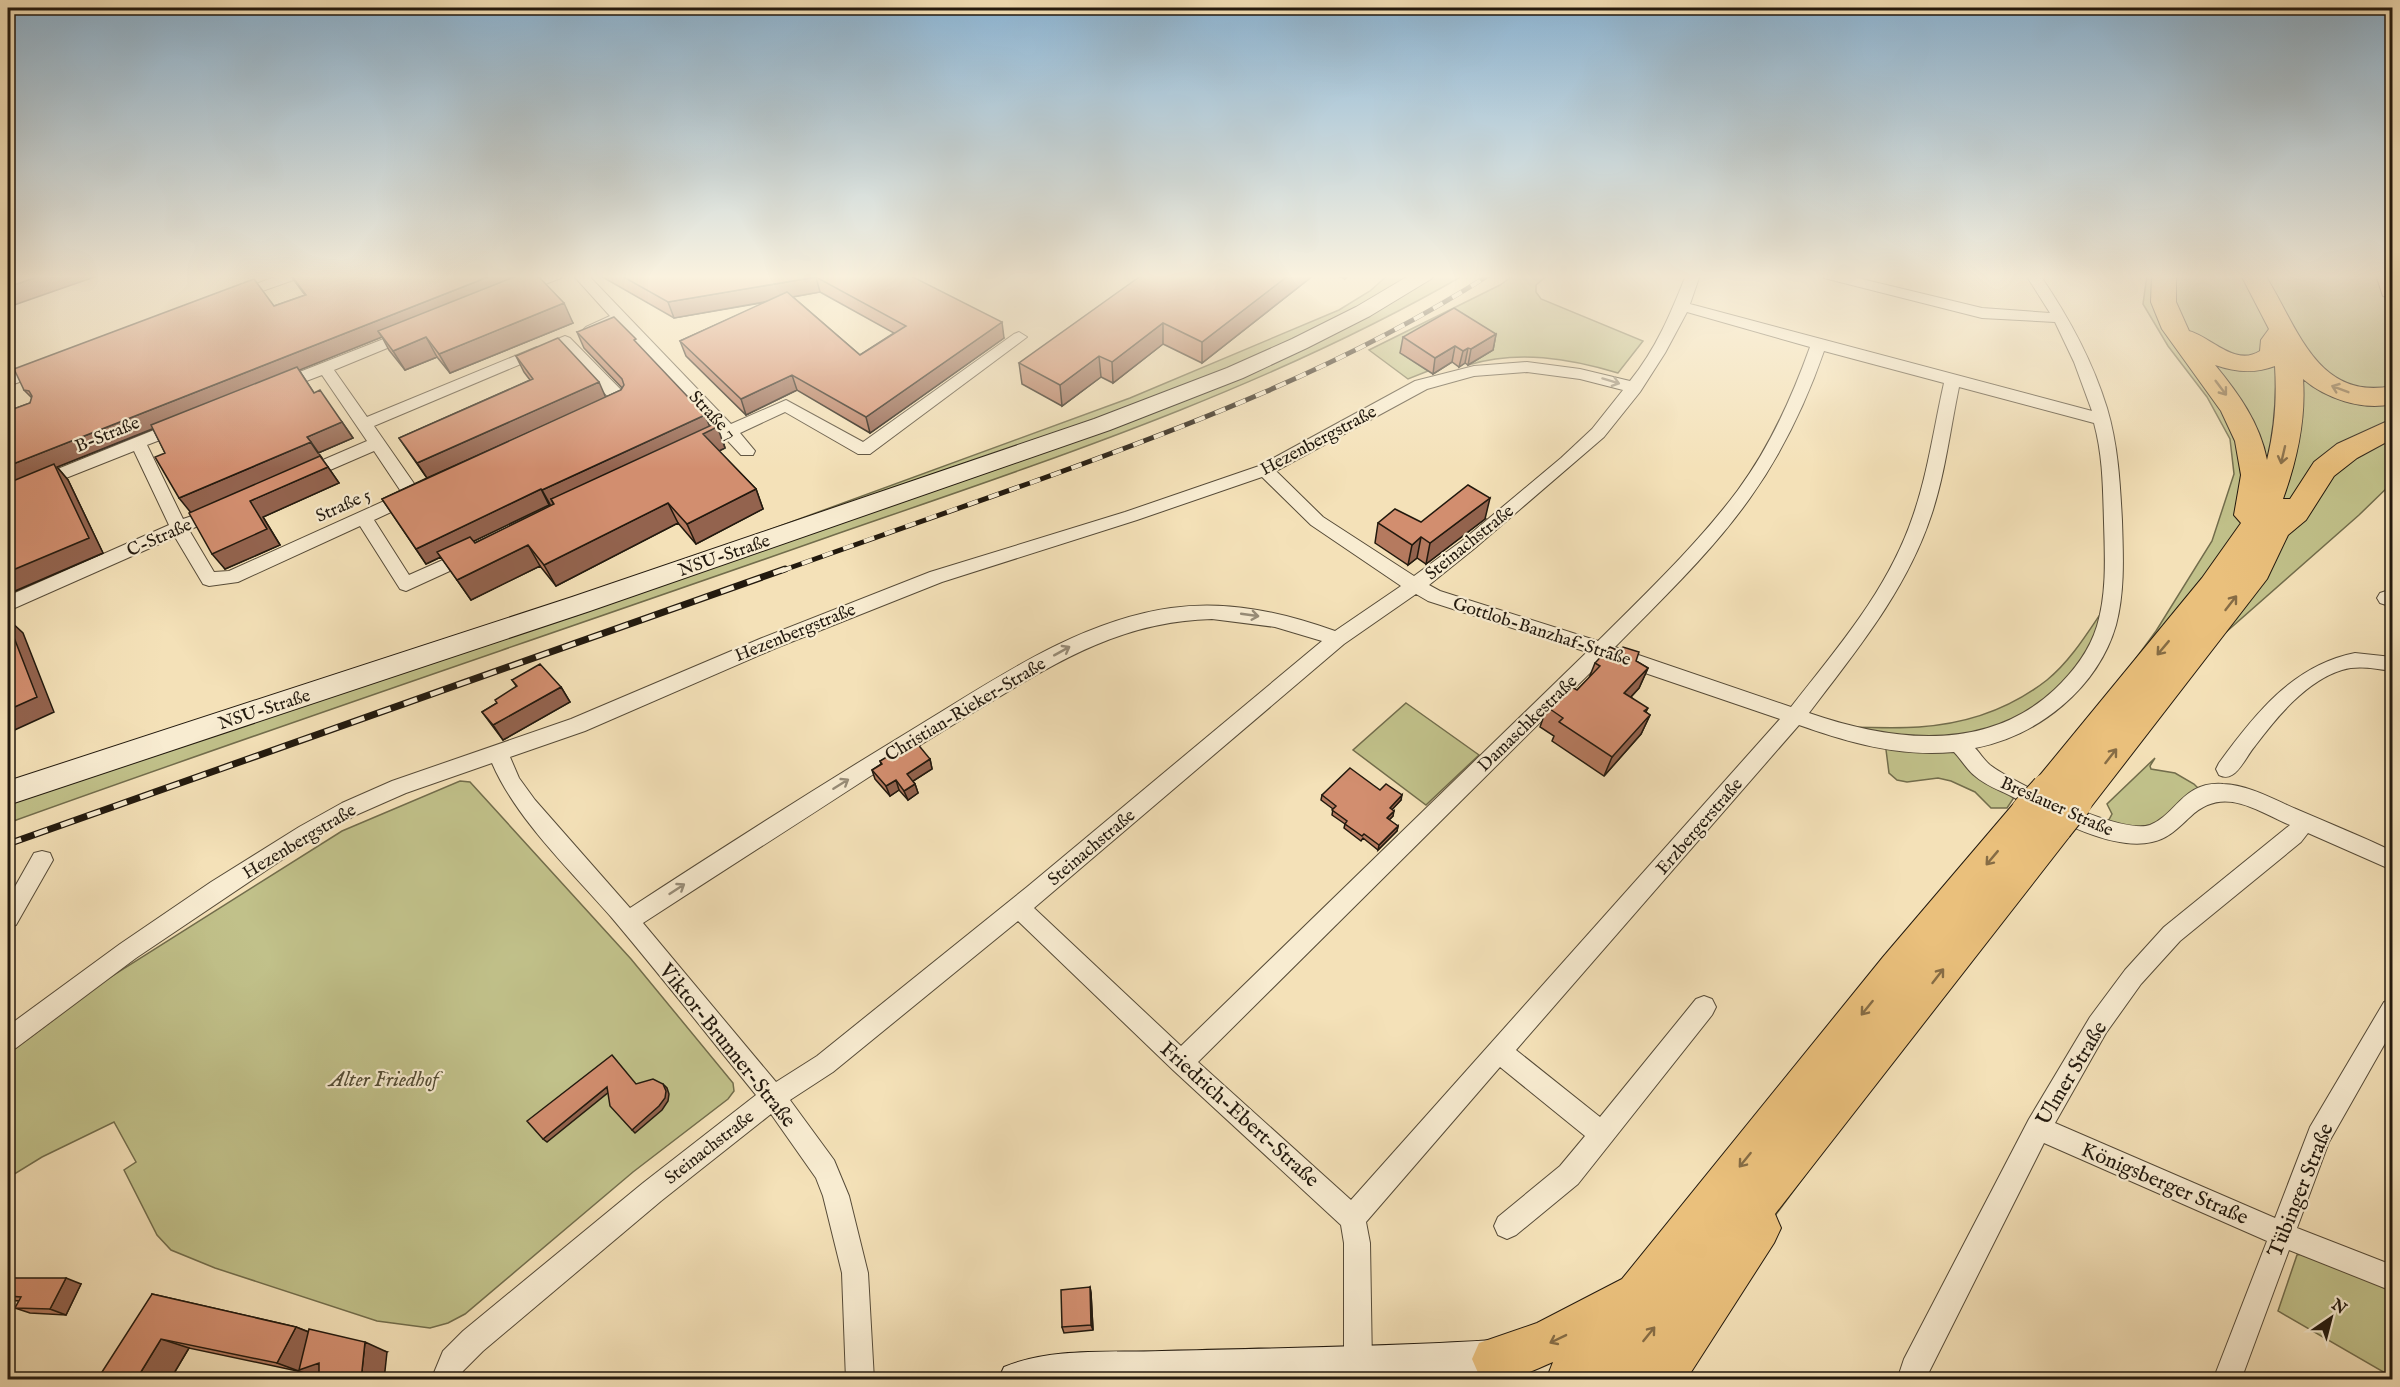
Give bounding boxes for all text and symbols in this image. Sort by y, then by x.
one-way arrow [1601,376,1620,387]
one-way arrow [2215,380,2227,396]
one-way arrow [2331,383,2350,394]
street label: Straße 7 [683,386,741,446]
street label: Hezenbergstraße [1257,401,1381,482]
street label: B-Straße [72,412,143,459]
one-way arrow [2276,445,2288,464]
street label: Straße 5 [313,484,375,529]
street label: Steinachstraße [1421,500,1519,586]
street label: C-Straße [124,514,196,563]
street label: NSU-Straße [676,530,773,583]
street label: Gottlob-Banzhaf-Straße [1449,593,1634,672]
one-way arrow [2225,595,2238,611]
street label: Hezenbergstraße [732,599,859,668]
one-way arrow [1240,610,1260,621]
one-way arrow [2156,640,2170,655]
one-way arrow [1053,645,1070,657]
street label: Christian-Rieker-Straße [881,653,1050,767]
street label: Damaschkestraße [1473,671,1583,777]
street label: NSU-Straße [215,685,313,736]
one-way arrow [2104,748,2117,764]
street label: Breslauer Straße [1996,772,2116,843]
street label: Erzbergerstraße [1652,774,1748,880]
one-way arrow [832,778,849,790]
street label: Hezenbergstraße [239,799,361,885]
street label: Steinachstraße [1043,805,1141,892]
one-way arrow [1985,850,1998,866]
one-way arrow [668,883,685,895]
street label: Viktor-Brunner-Straße [652,958,802,1134]
one-way arrow [1931,968,1944,984]
one-way arrow [1860,1000,1873,1016]
street label: Ulmer Straße [2031,1016,2114,1131]
street label: Friedrich-Ebert-Straße [1154,1036,1325,1194]
park label: Alter Friedhof [327,1067,443,1094]
street label: Steinachstraße [660,1106,759,1190]
street label: Tübinger Straße [2262,1119,2341,1262]
street label: Königsberger Straße [2077,1137,2252,1232]
one-way arrow [1739,1152,1752,1168]
north arrow [2301,1288,2361,1348]
text: N [2326,1295,2350,1320]
one-way arrow [1643,1326,1656,1342]
one-way arrow [1549,1333,1567,1345]

